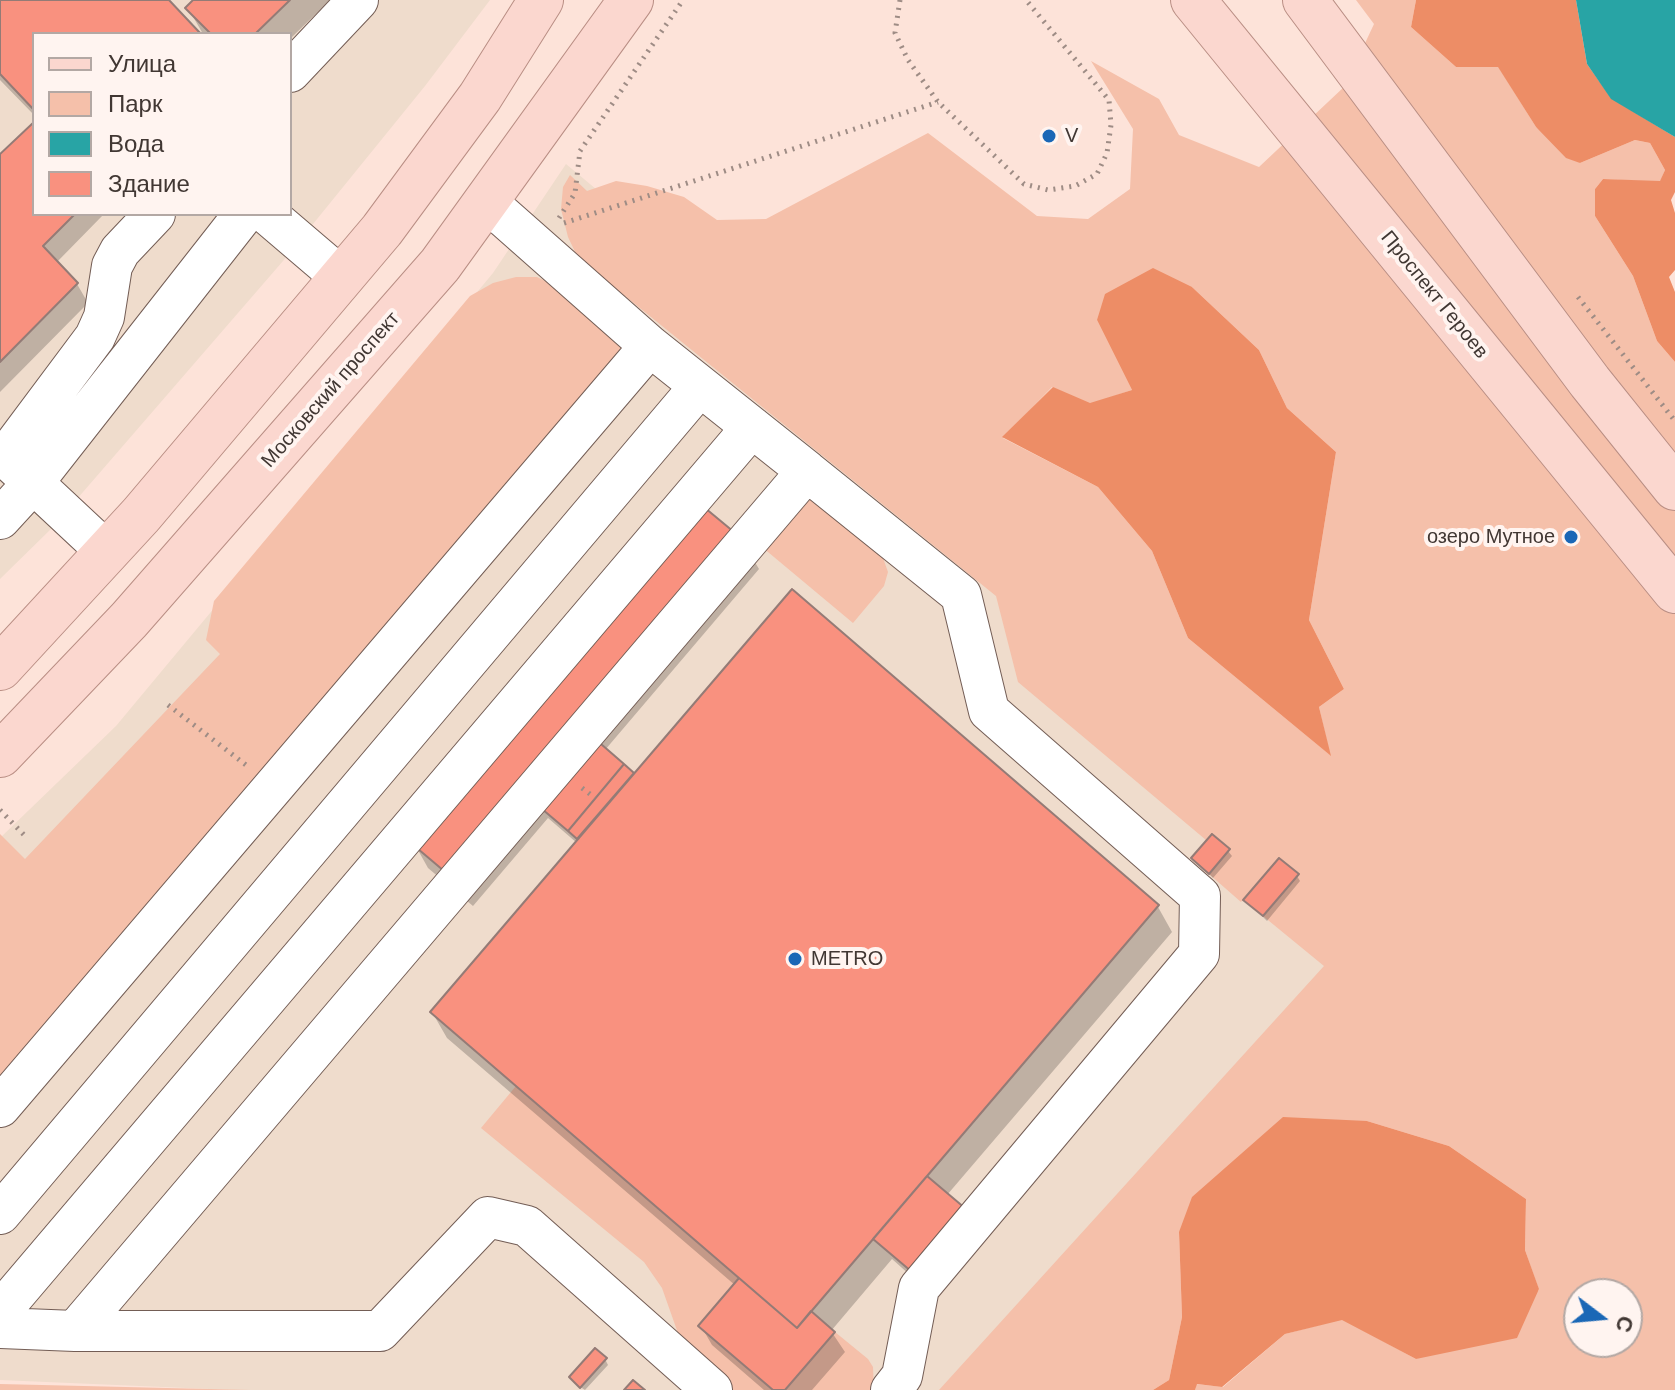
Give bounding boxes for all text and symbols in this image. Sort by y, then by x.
legend [32,32,292,216]
text: Улица [108,50,176,77]
text: Парк [108,90,162,117]
place label: V [1065,124,1078,148]
marker: V [1040,127,1058,145]
text: Вода [108,130,164,157]
text: Здание [108,170,190,197]
street label: Проспект Героев [1375,226,1493,364]
street label: Московский проспект [257,307,405,473]
place label: озеро Мутное [1427,525,1555,549]
marker: озеро Мутное [1562,528,1580,546]
place label: METRO [811,947,883,971]
marker: METRO [786,950,804,968]
north arrow [1563,1278,1643,1358]
text: С [1610,1313,1639,1335]

